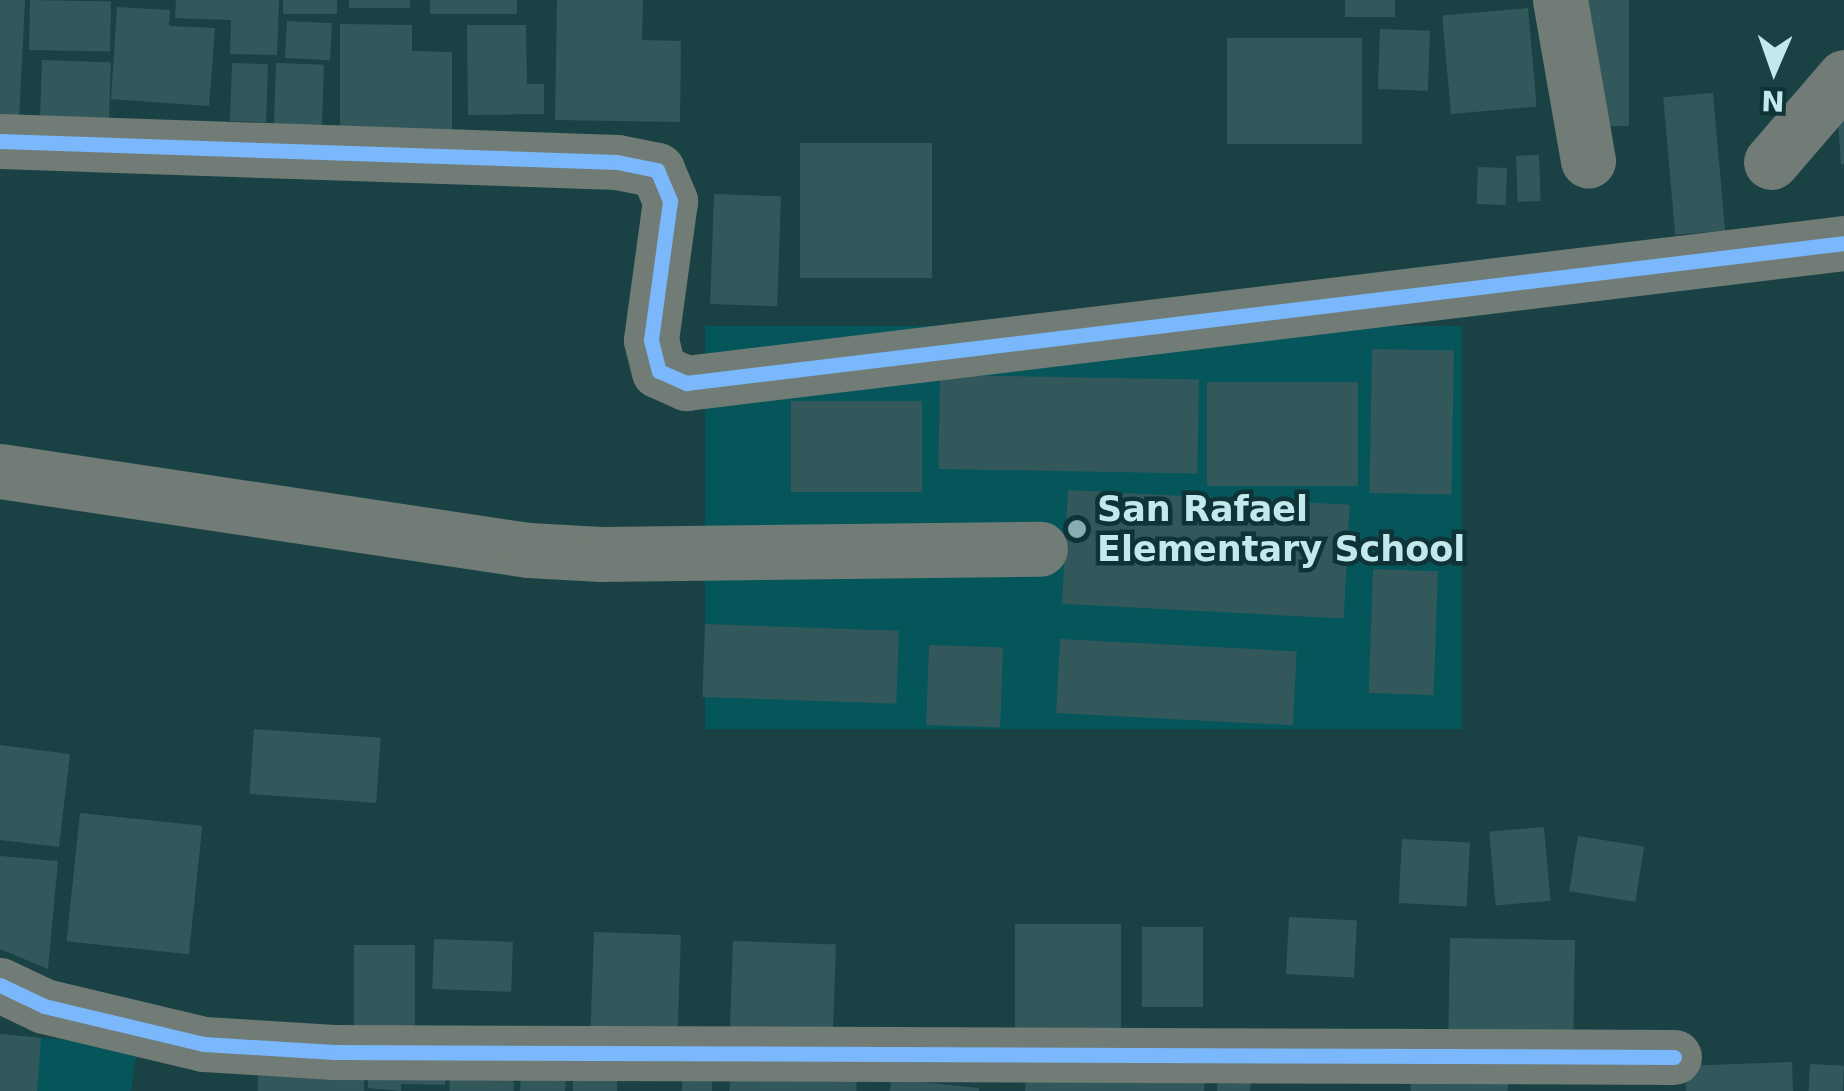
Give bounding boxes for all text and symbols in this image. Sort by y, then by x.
north arrow [1724,20,1824,120]
text: N [1761,84,1785,117]
place label: San Rafael Elementary School [1097,488,1465,570]
marker: San Rafael Elementary School [1066,518,1088,540]

